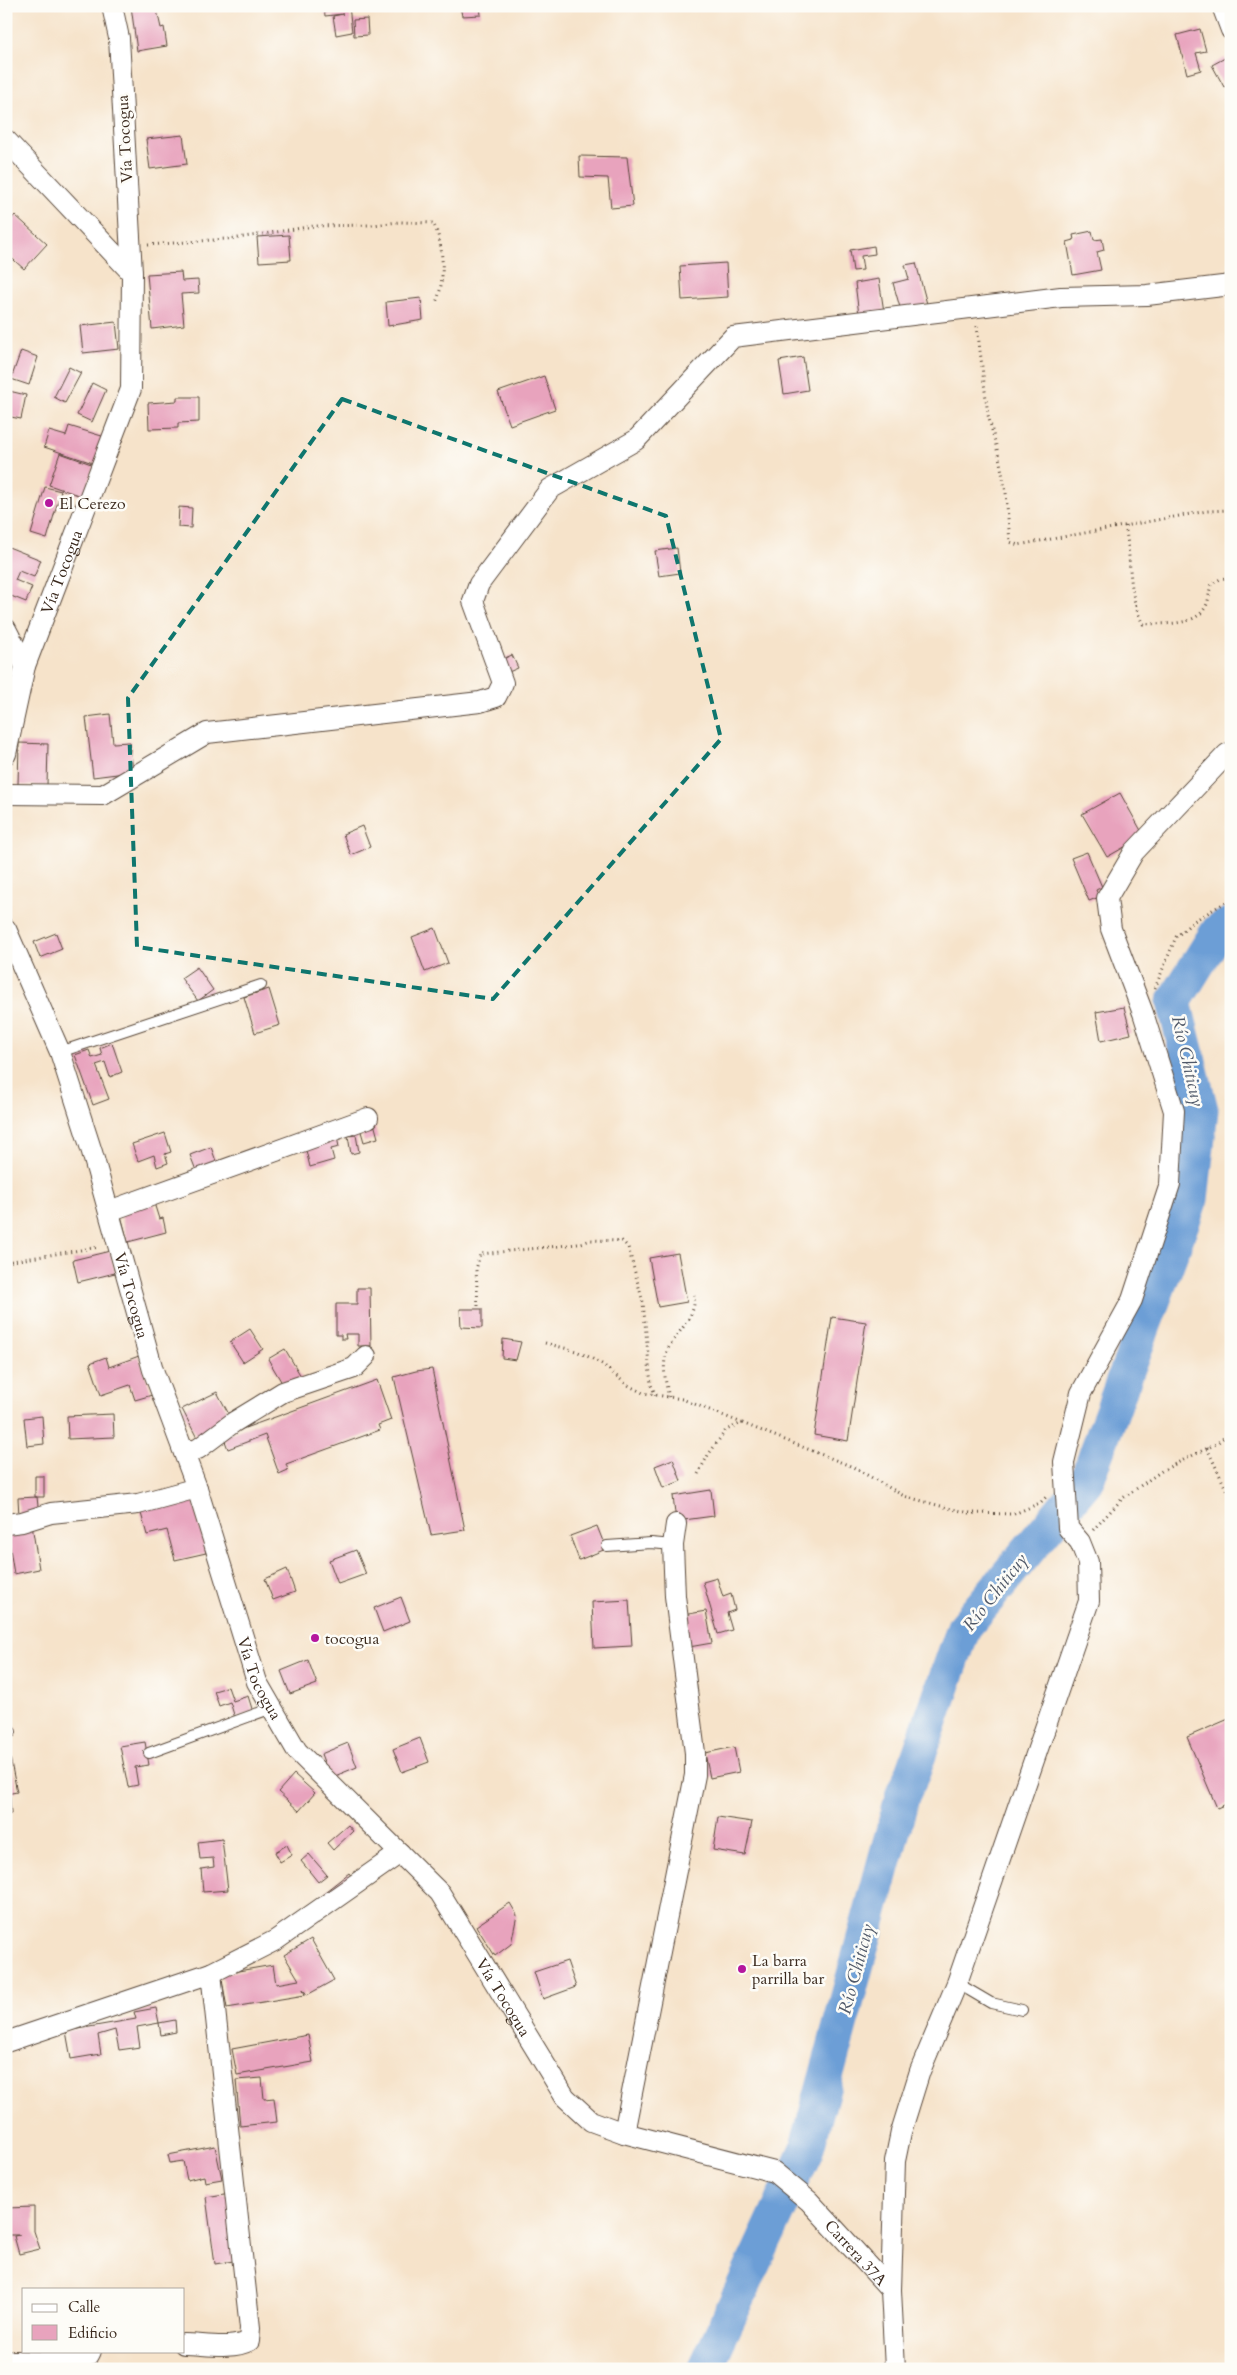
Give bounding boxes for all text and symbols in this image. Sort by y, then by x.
street label: Vía Tocogua [112,94,138,184]
place label: El Cerezo [59,493,126,515]
marker: El Cerezo [43,497,55,509]
street label: Vía Tocogua [36,527,88,617]
water label: Río Chiticuy [1165,1013,1210,1109]
street label: Vía Tocogua [109,1250,154,1341]
water label: Río Chiticuy [957,1548,1034,1636]
place label: tocogua [325,1628,379,1650]
marker: tocogua [309,1632,321,1644]
street label: Vía Tocogua [232,1634,287,1724]
water label: Río Chiticuy [832,1921,881,2017]
place label: La barra parrilla bar [752,1950,824,1990]
street label: Vía Tocogua [470,1954,535,2041]
marker: La barra parrilla bar [736,1963,748,1975]
street label: Carrera 37A [819,2215,892,2291]
legend [22,2288,185,2352]
text: Calle [68,2297,101,2317]
text: Edificio [68,2323,117,2343]

